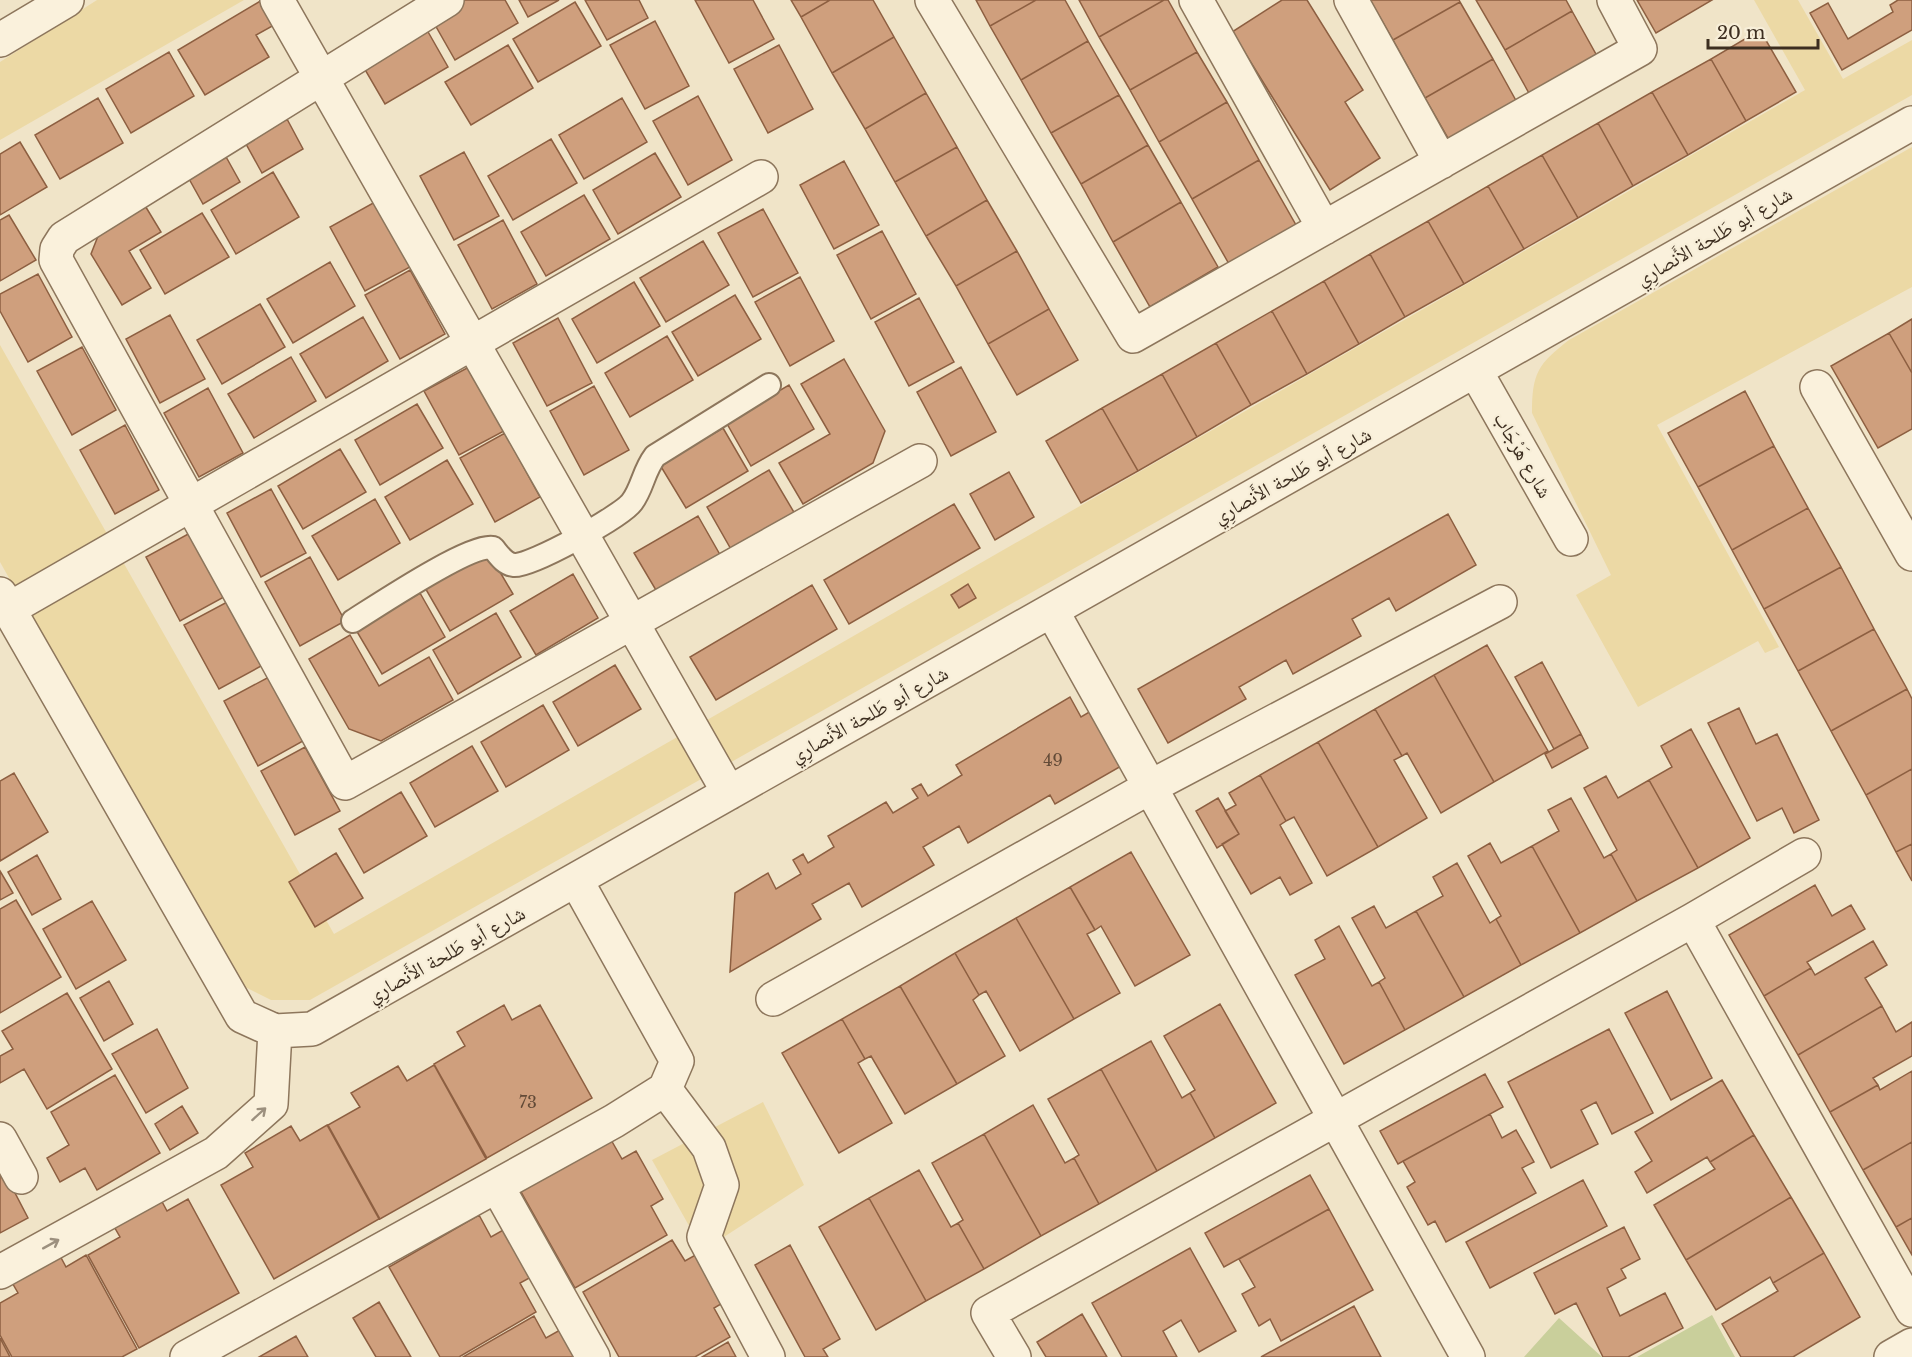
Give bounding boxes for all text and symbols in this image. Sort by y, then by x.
scale bar [1708,12,1818,50]
text: 20 m [1717,22,1765,44]
street label: شارع أبو طَلحة الأَنصارِي [1631,181,1799,294]
street label: شارع هَرْجَاب [1488,408,1557,503]
street label: شارع أبو طَلحة الأَنصارِي [1209,421,1377,532]
street label: شارع أبو طَلحة الأَنصارِي [786,660,954,771]
house number: 49 [1043,750,1063,770]
street label: شارع أبو طَلحة الأَنصارِي [363,900,531,1011]
house number: 73 [519,1092,537,1112]
one-way arrow [251,1107,266,1121]
one-way arrow [42,1237,59,1249]

